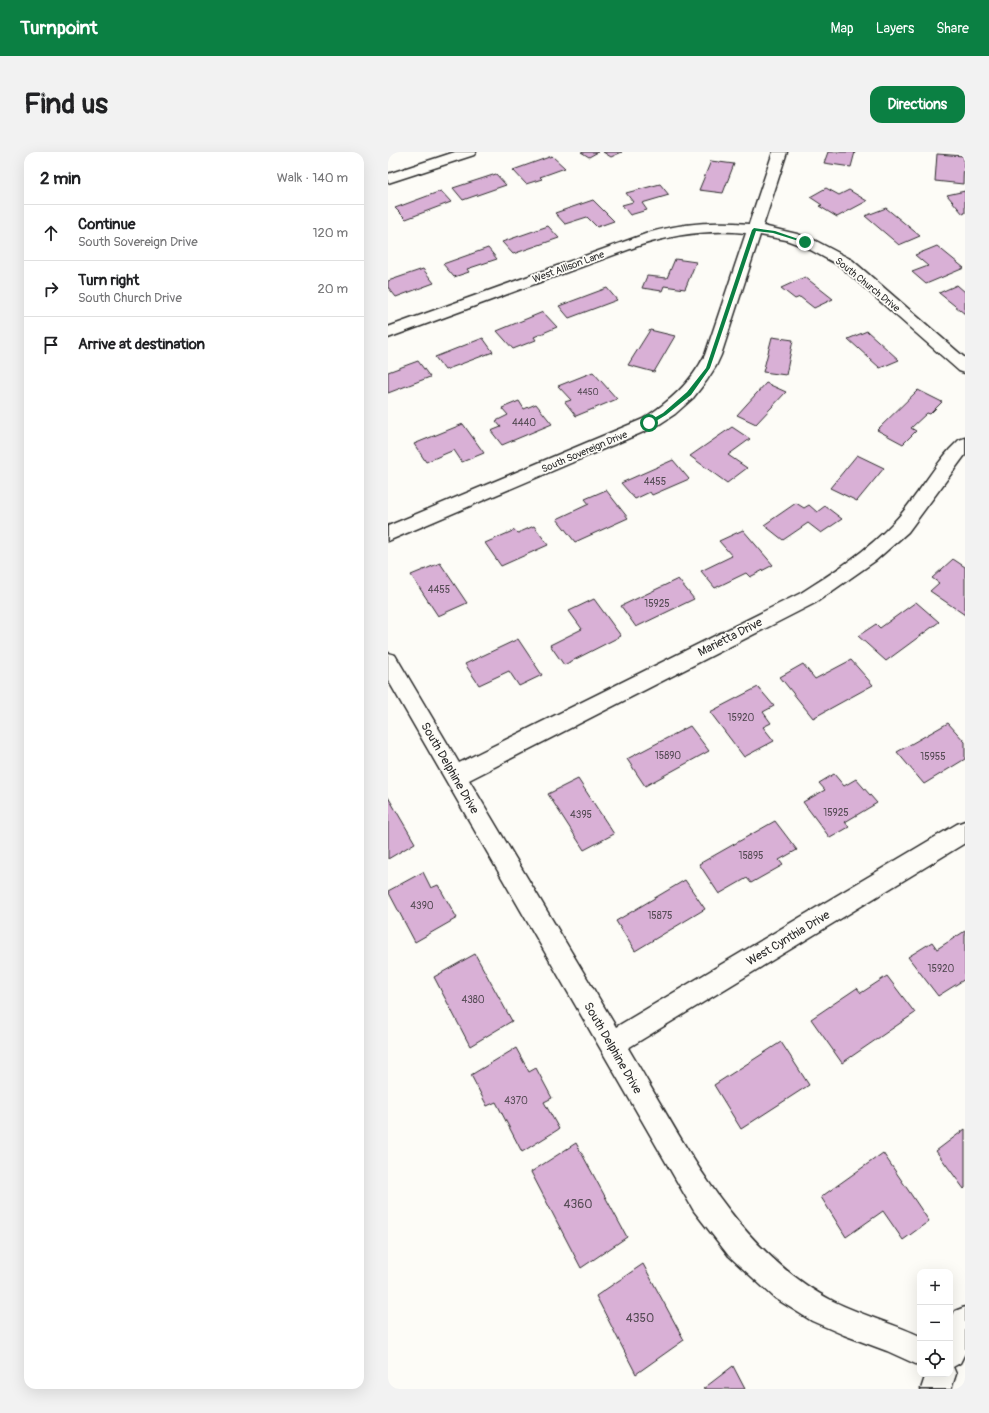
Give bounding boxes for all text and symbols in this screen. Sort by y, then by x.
text: Turnpoint [20,16,98,40]
text: Map [831,20,854,37]
text: Layers [876,20,914,37]
text: Share [936,20,969,37]
button: Directions [870,86,965,123]
text: Find us [24,87,108,122]
text: 2 min [40,168,81,189]
text: Walk · 140 m [277,170,348,186]
text: Continue [78,215,136,234]
icon: ahead [40,222,62,244]
text: 120 m [312,225,348,241]
route end [796,233,814,251]
text: South Sovereign Drive [78,234,198,250]
street label: West Allison Lane [531,248,606,285]
street label: South Church Drive [833,255,902,315]
text: Turn right [78,271,139,290]
icon: right [40,278,62,300]
text: 20 m [317,281,348,297]
text: South Church Drive [78,290,182,306]
icon: arrive [40,334,62,356]
text: Arrive at destination [78,335,205,354]
house number: 4450 [577,387,599,398]
route start [640,414,658,432]
house number: 4440 [512,417,536,429]
street label: South Sovereign Drive [540,428,629,475]
house number: 4455 [644,476,666,488]
house number: 4455 [428,584,450,596]
house number: 15925 [644,598,670,610]
street label: Marietta Drive [696,615,765,660]
house number: 15920 [728,712,755,724]
street label: South Delphine Drive [417,720,482,817]
house number: 15890 [655,750,681,762]
house number: 15955 [920,751,946,763]
house number: 15925 [823,807,849,819]
house number: 4395 [570,809,592,821]
house number: 15895 [739,850,763,862]
house number: 4390 [410,900,434,912]
street label: West Cynthia Drive [744,908,833,969]
house number: 15875 [647,910,673,922]
house number: 15920 [928,963,955,975]
house number: 4380 [461,994,485,1006]
street label: South Delphine Drive [580,1000,645,1097]
house number: 4370 [504,1095,528,1107]
house number: 4360 [564,1197,592,1212]
map controls [917,1269,953,1377]
button: + [917,1269,953,1305]
button: − [917,1305,953,1341]
house number: 4350 [626,1311,654,1326]
button: locate [917,1341,953,1377]

